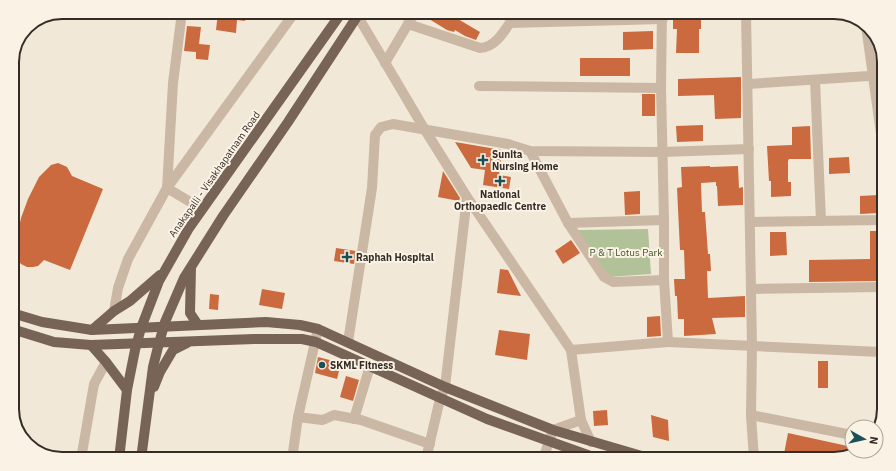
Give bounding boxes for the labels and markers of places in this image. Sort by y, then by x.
place label: Sunita Nursing Home [492,148,559,173]
marker: Sunita Nursing Home [477,154,489,166]
marker: National Orthopaedic Centre [494,175,506,187]
place label: National Orthopaedic Centre [454,188,546,213]
marker: Raphah Hospital [341,251,353,263]
place label: Raphah Hospital [356,251,434,264]
place label: SKML Fitness [330,359,393,372]
marker: SKML Fitness [317,360,327,370]

